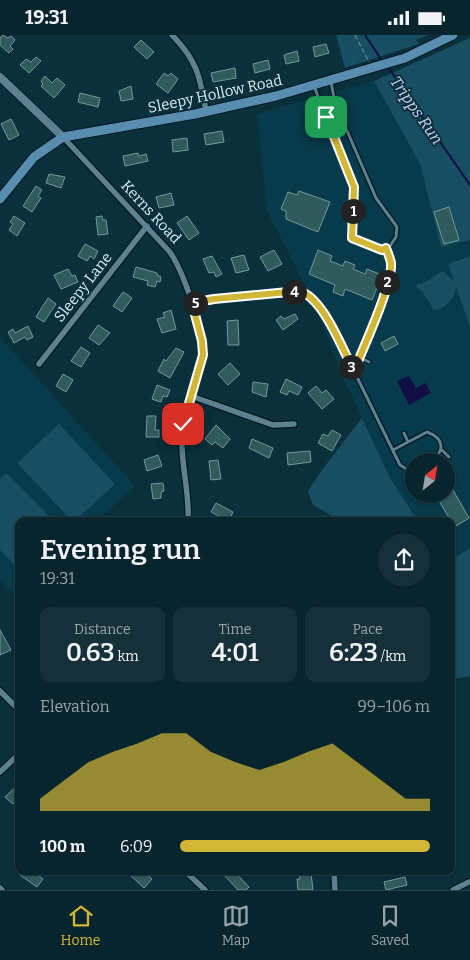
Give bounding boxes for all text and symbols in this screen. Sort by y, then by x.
text: 19:31 [25,6,68,29]
street label: Sleepy Hollow Road [146,71,284,117]
water label: Tripps Run [386,73,447,148]
pin [305,96,347,138]
icon: arrive [312,103,340,131]
street label: Kerns Road [117,177,185,247]
pin: 1 [340,199,366,223]
text: 1 [350,203,357,220]
street label: Sleepy Lane [50,249,116,325]
pin: 2 [374,269,400,295]
text: 2 [384,274,391,291]
pin: 4 [282,279,306,305]
text: 4 [290,284,299,301]
pin: 5 [182,291,208,315]
text: 5 [192,295,199,312]
pin: 3 [338,355,364,379]
text: 3 [347,359,356,376]
pin [162,403,204,445]
icon: check [169,410,197,438]
north arrow [405,453,455,503]
map controls [405,453,455,503]
text: Evening run [40,533,200,566]
button: share [378,534,430,586]
text: 19:31 [40,569,75,588]
text: Distance [74,621,131,638]
text: Time [218,621,252,638]
text: Pace [353,621,383,638]
text: 0.63 [66,638,115,668]
text: 4:01 [211,638,259,668]
text: 6:23 [329,638,378,668]
text: km [115,648,139,665]
text: /km [378,648,406,665]
text: Elevation [40,697,110,716]
text: 99–106 m [357,697,430,716]
text: 100 m [40,837,85,856]
text: 6:09 [120,837,152,856]
tab: Home [61,902,101,949]
tab: Map [222,902,250,949]
tab: Saved [371,902,409,949]

